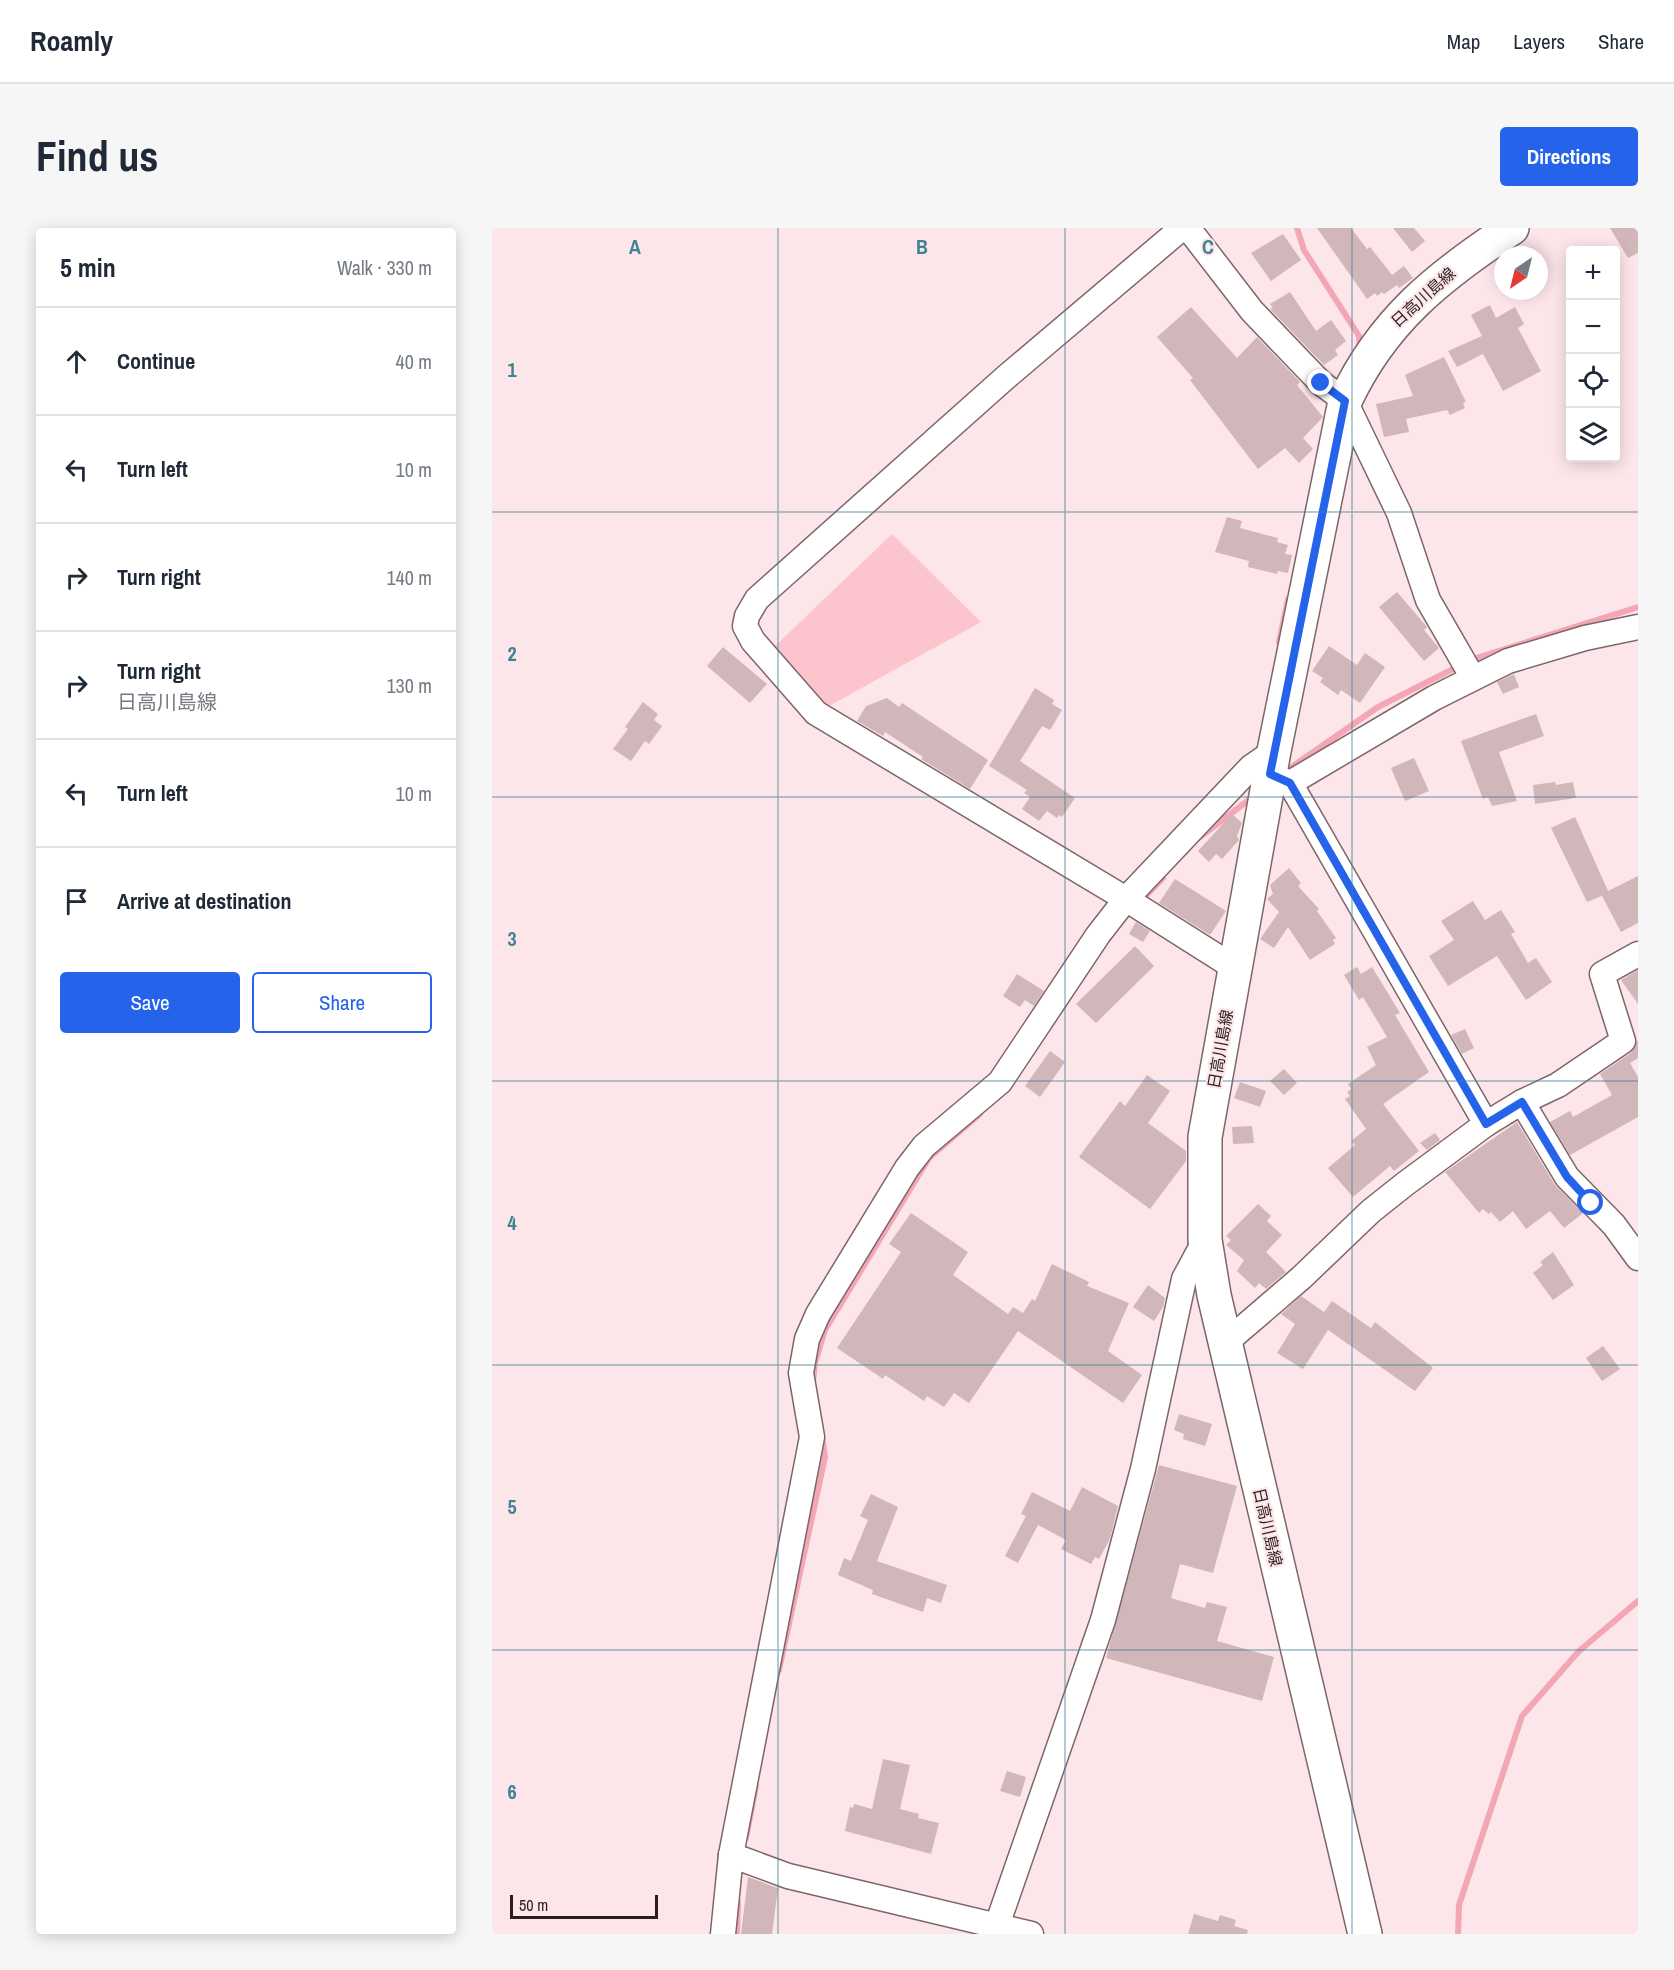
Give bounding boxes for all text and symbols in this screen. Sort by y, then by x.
text: Roamly [30,22,113,60]
text: Map [1447,27,1480,56]
text: Layers [1513,27,1565,56]
text: Share [1598,27,1644,56]
button: Directions [1500,127,1638,186]
text: Find us [36,128,158,184]
text: A [629,233,641,260]
text: B [916,233,928,260]
text: C [1202,233,1214,260]
north arrow [1494,246,1548,300]
map controls [1566,246,1620,462]
button: + [1566,246,1620,300]
text: 5 min [60,250,116,285]
text: Walk · 330 m [337,254,432,281]
street label: 日高川島線 [1386,262,1460,332]
button: − [1566,300,1620,354]
icon: ahead [60,345,93,378]
text: Continue [117,346,195,376]
text: 40 m [396,348,432,375]
button: locate [1566,354,1620,408]
text: 1 [507,356,517,383]
route end [1307,369,1333,395]
button: layers [1566,408,1620,462]
icon: left [60,453,93,486]
text: Turn left [117,454,188,484]
text: 10 m [396,456,432,483]
icon: right [60,561,93,594]
text: Turn right [117,562,201,592]
text: 140 m [386,564,432,591]
text: 2 [507,640,517,667]
text: Turn right [117,656,201,686]
icon: right [60,669,93,702]
text: 130 m [386,672,432,699]
text: 日高川島線 [117,688,217,715]
icon: left [60,777,93,810]
text: Turn left [117,778,188,808]
text: 10 m [396,780,432,807]
icon: arrive [60,885,93,918]
text: Arrive at destination [117,886,291,916]
text: 3 [507,925,517,952]
button: Save [60,972,240,1033]
button: Share [252,972,432,1033]
street label: 日高川島線 [1202,1008,1238,1090]
route start [1577,1189,1603,1215]
text: 4 [507,1209,517,1236]
street label: 日高川島線 [1248,1486,1288,1568]
text: 5 [507,1493,517,1520]
text: 6 [507,1778,517,1805]
scale bar [510,1892,658,1920]
text: 50 m [519,1894,548,1916]

